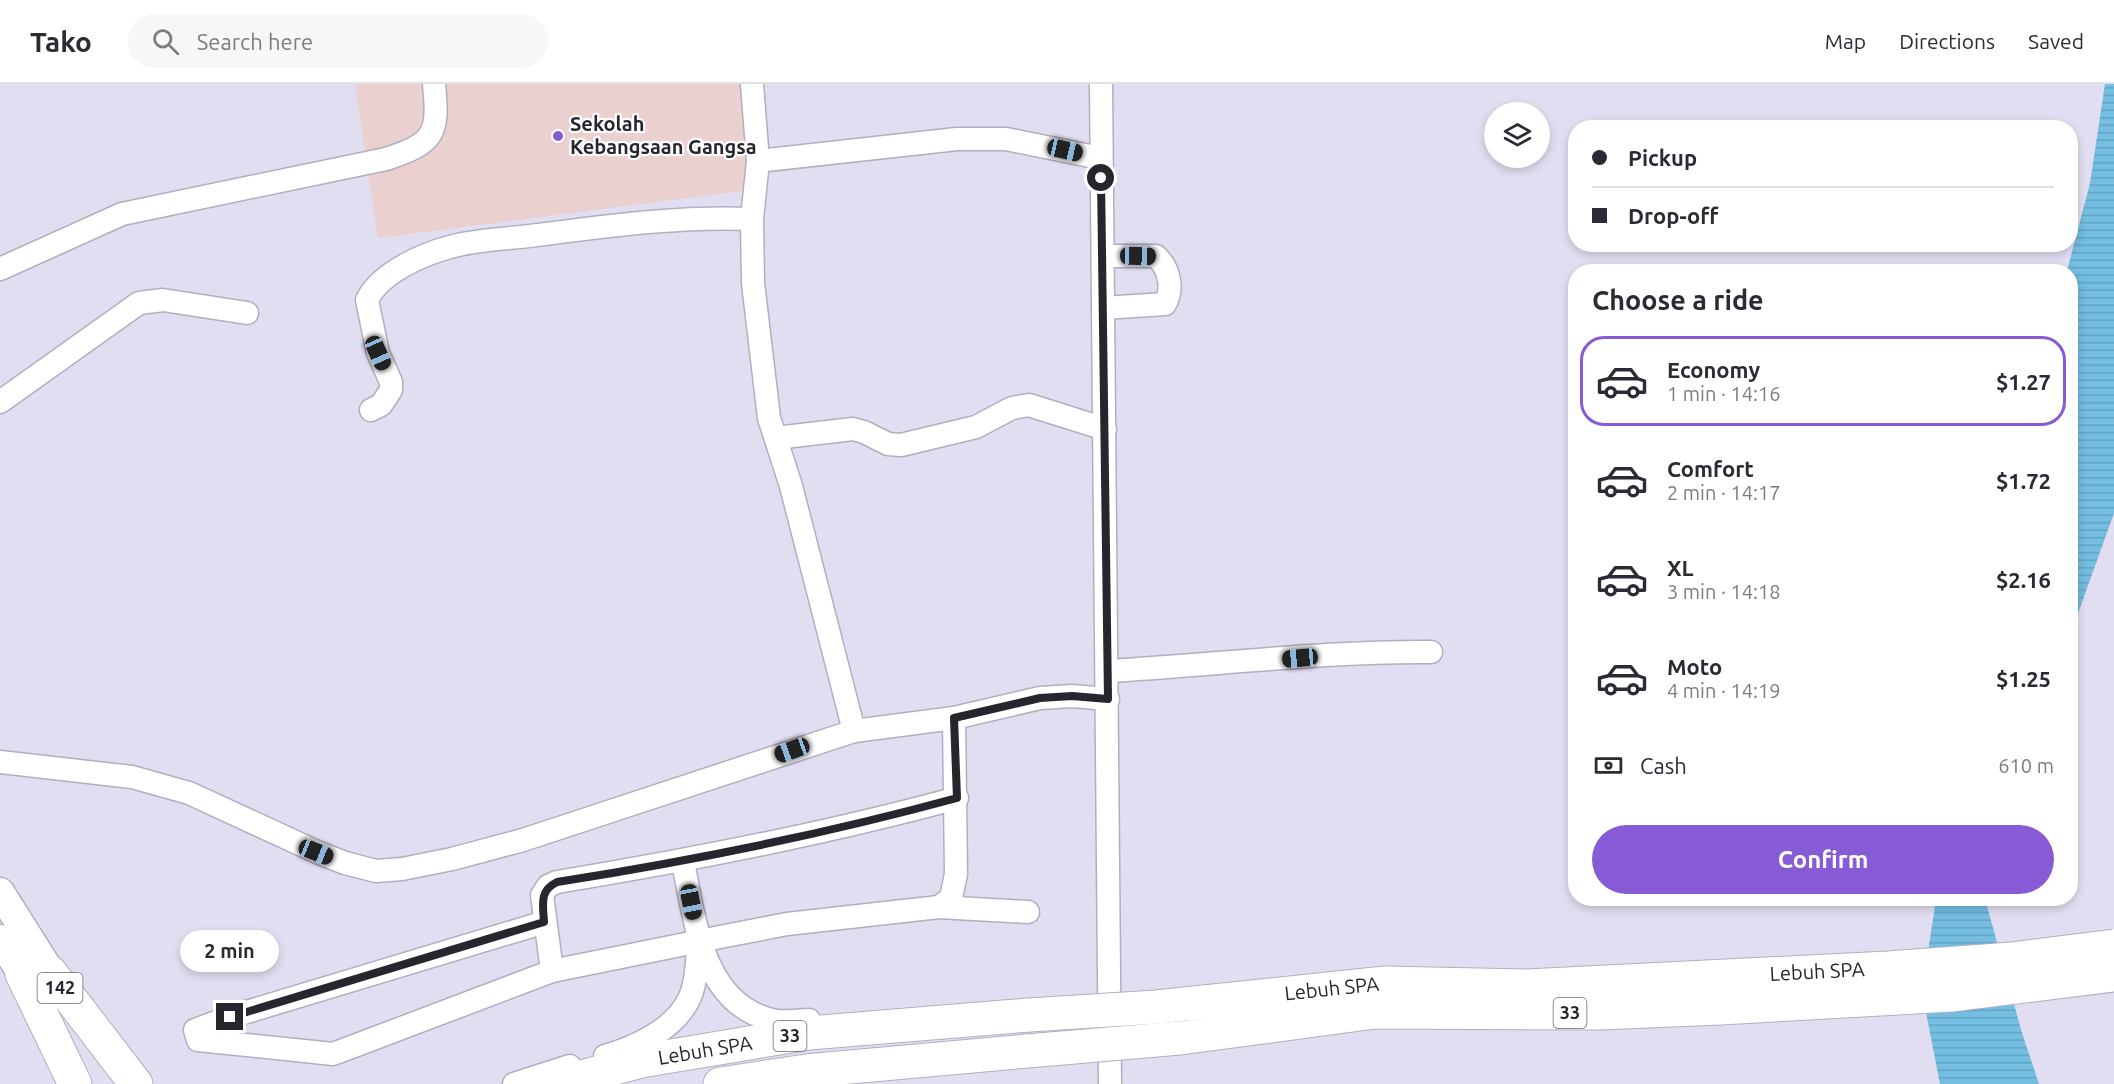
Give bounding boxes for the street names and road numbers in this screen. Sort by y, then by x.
street label: Lebuh SPA [1769,957,1865,985]
street label: Lebuh SPA [1283,972,1380,1004]
road number: 142 [38,973,82,1003]
road number: 33 [1554,998,1586,1028]
road number: 33 [774,1021,806,1051]
street label: Lebuh SPA [656,1031,754,1069]

